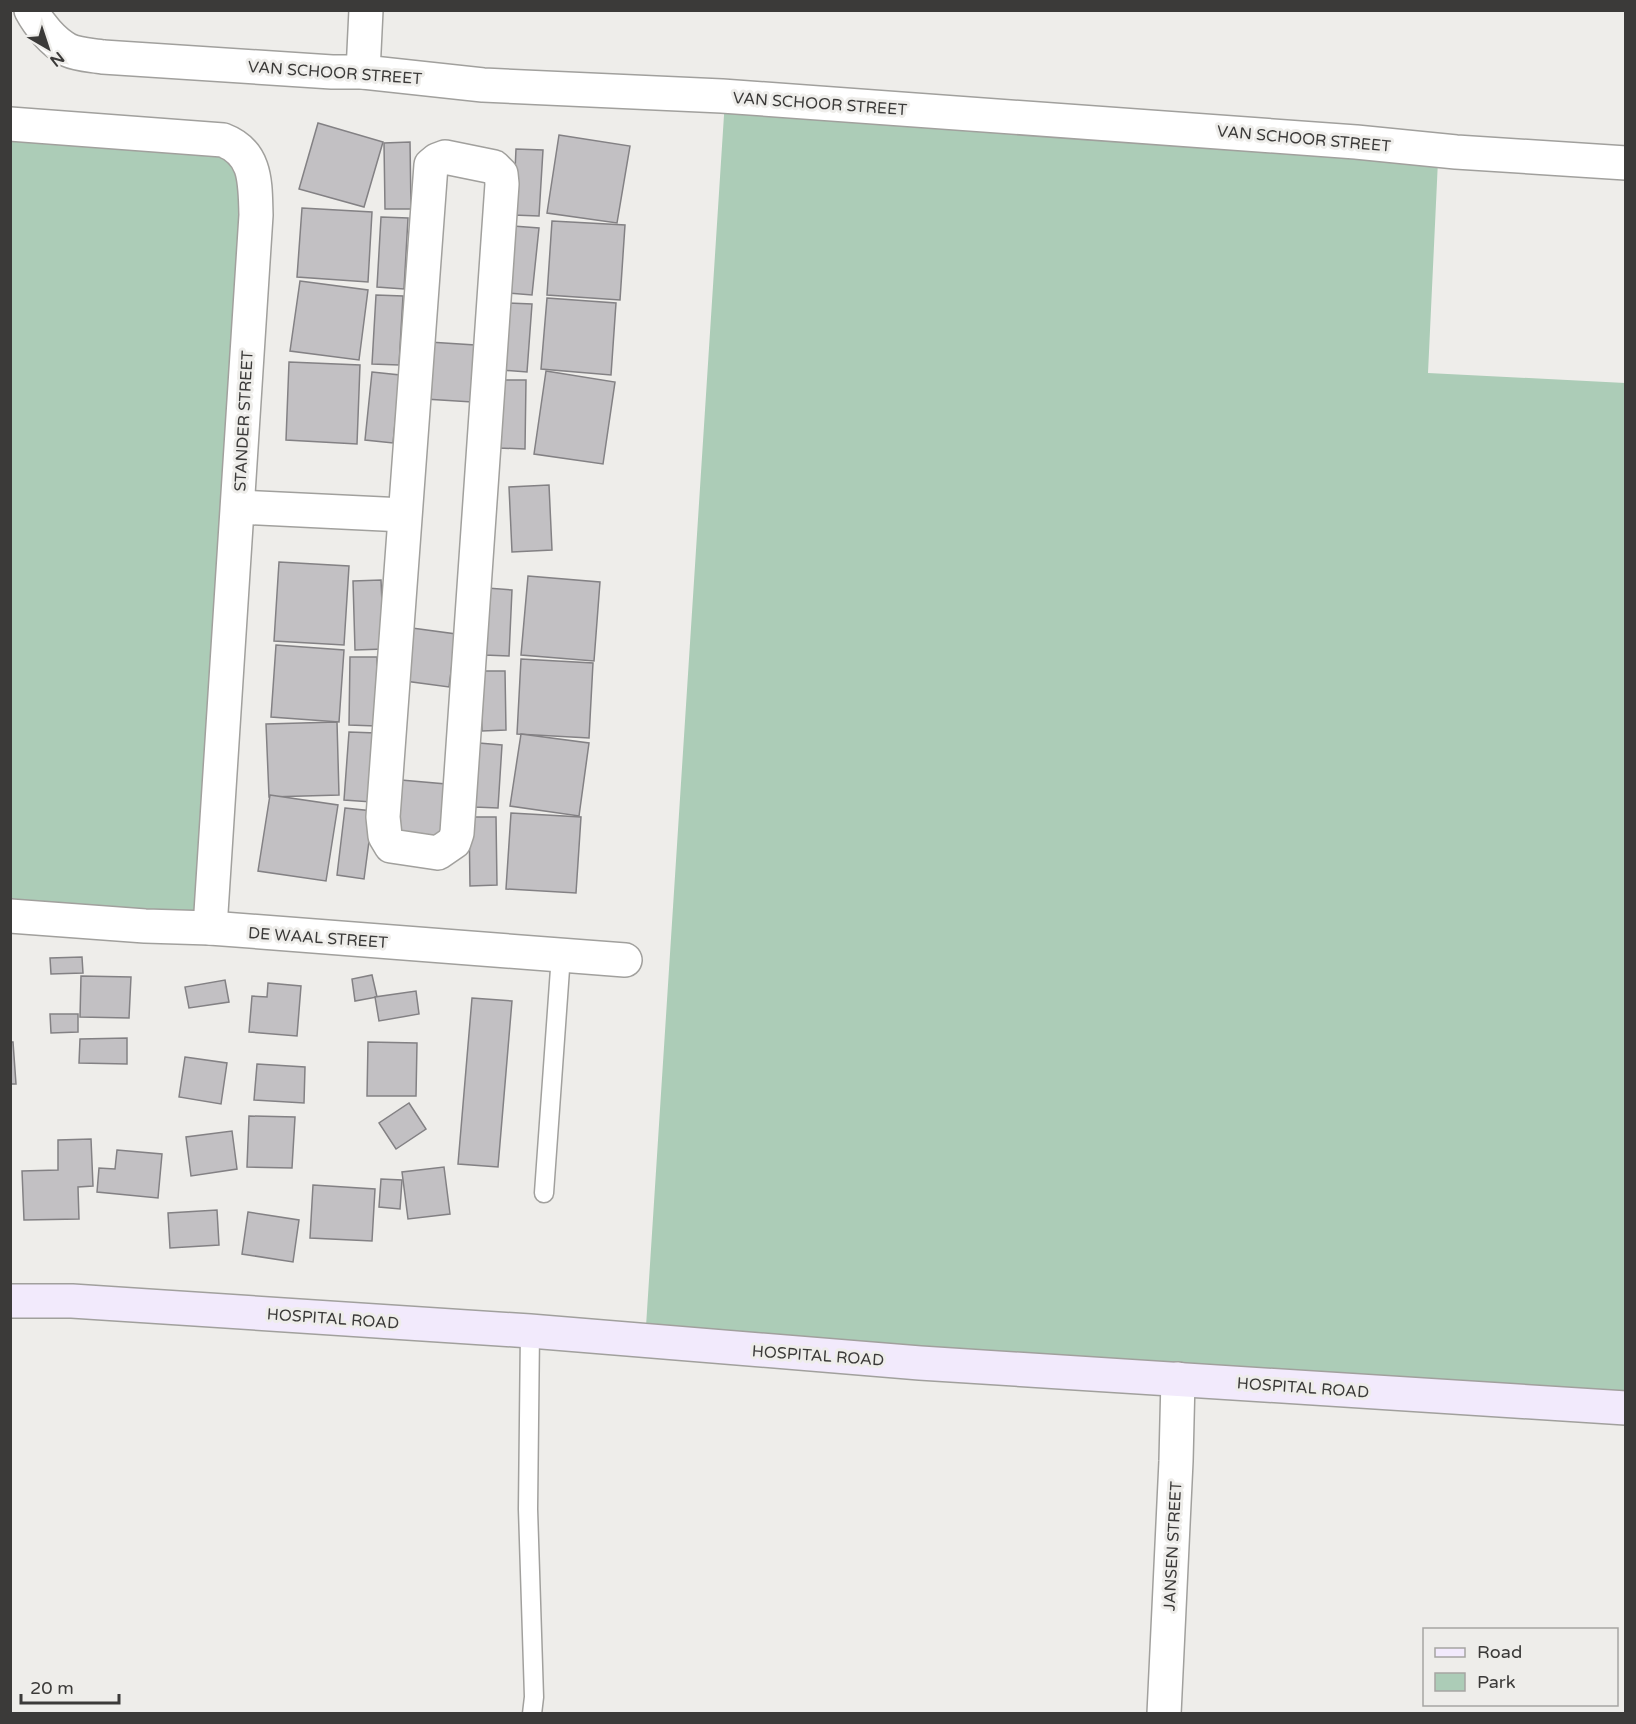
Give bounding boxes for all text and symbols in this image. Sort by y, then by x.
north arrow [18,18,78,78]
text: N [46,47,68,71]
street label: VAN SCHOOR STREET [247,57,423,89]
street label: VAN SCHOOR STREET [732,88,908,120]
street label: VAN SCHOOR STREET [1216,121,1392,157]
street label: STANDER STREET [230,350,258,492]
street label: DE WAAL STREET [247,923,389,953]
street label: HOSPITAL ROAD [266,1304,400,1334]
street label: HOSPITAL ROAD [751,1341,885,1371]
street label: HOSPITAL ROAD [1236,1373,1370,1403]
street label: JANSEN STREET [1160,1480,1186,1611]
legend [1423,1628,1618,1706]
text: Road [1477,1641,1522,1663]
scale bar [21,1667,118,1705]
text: Park [1477,1671,1516,1693]
text: 20 m [30,1677,74,1699]

